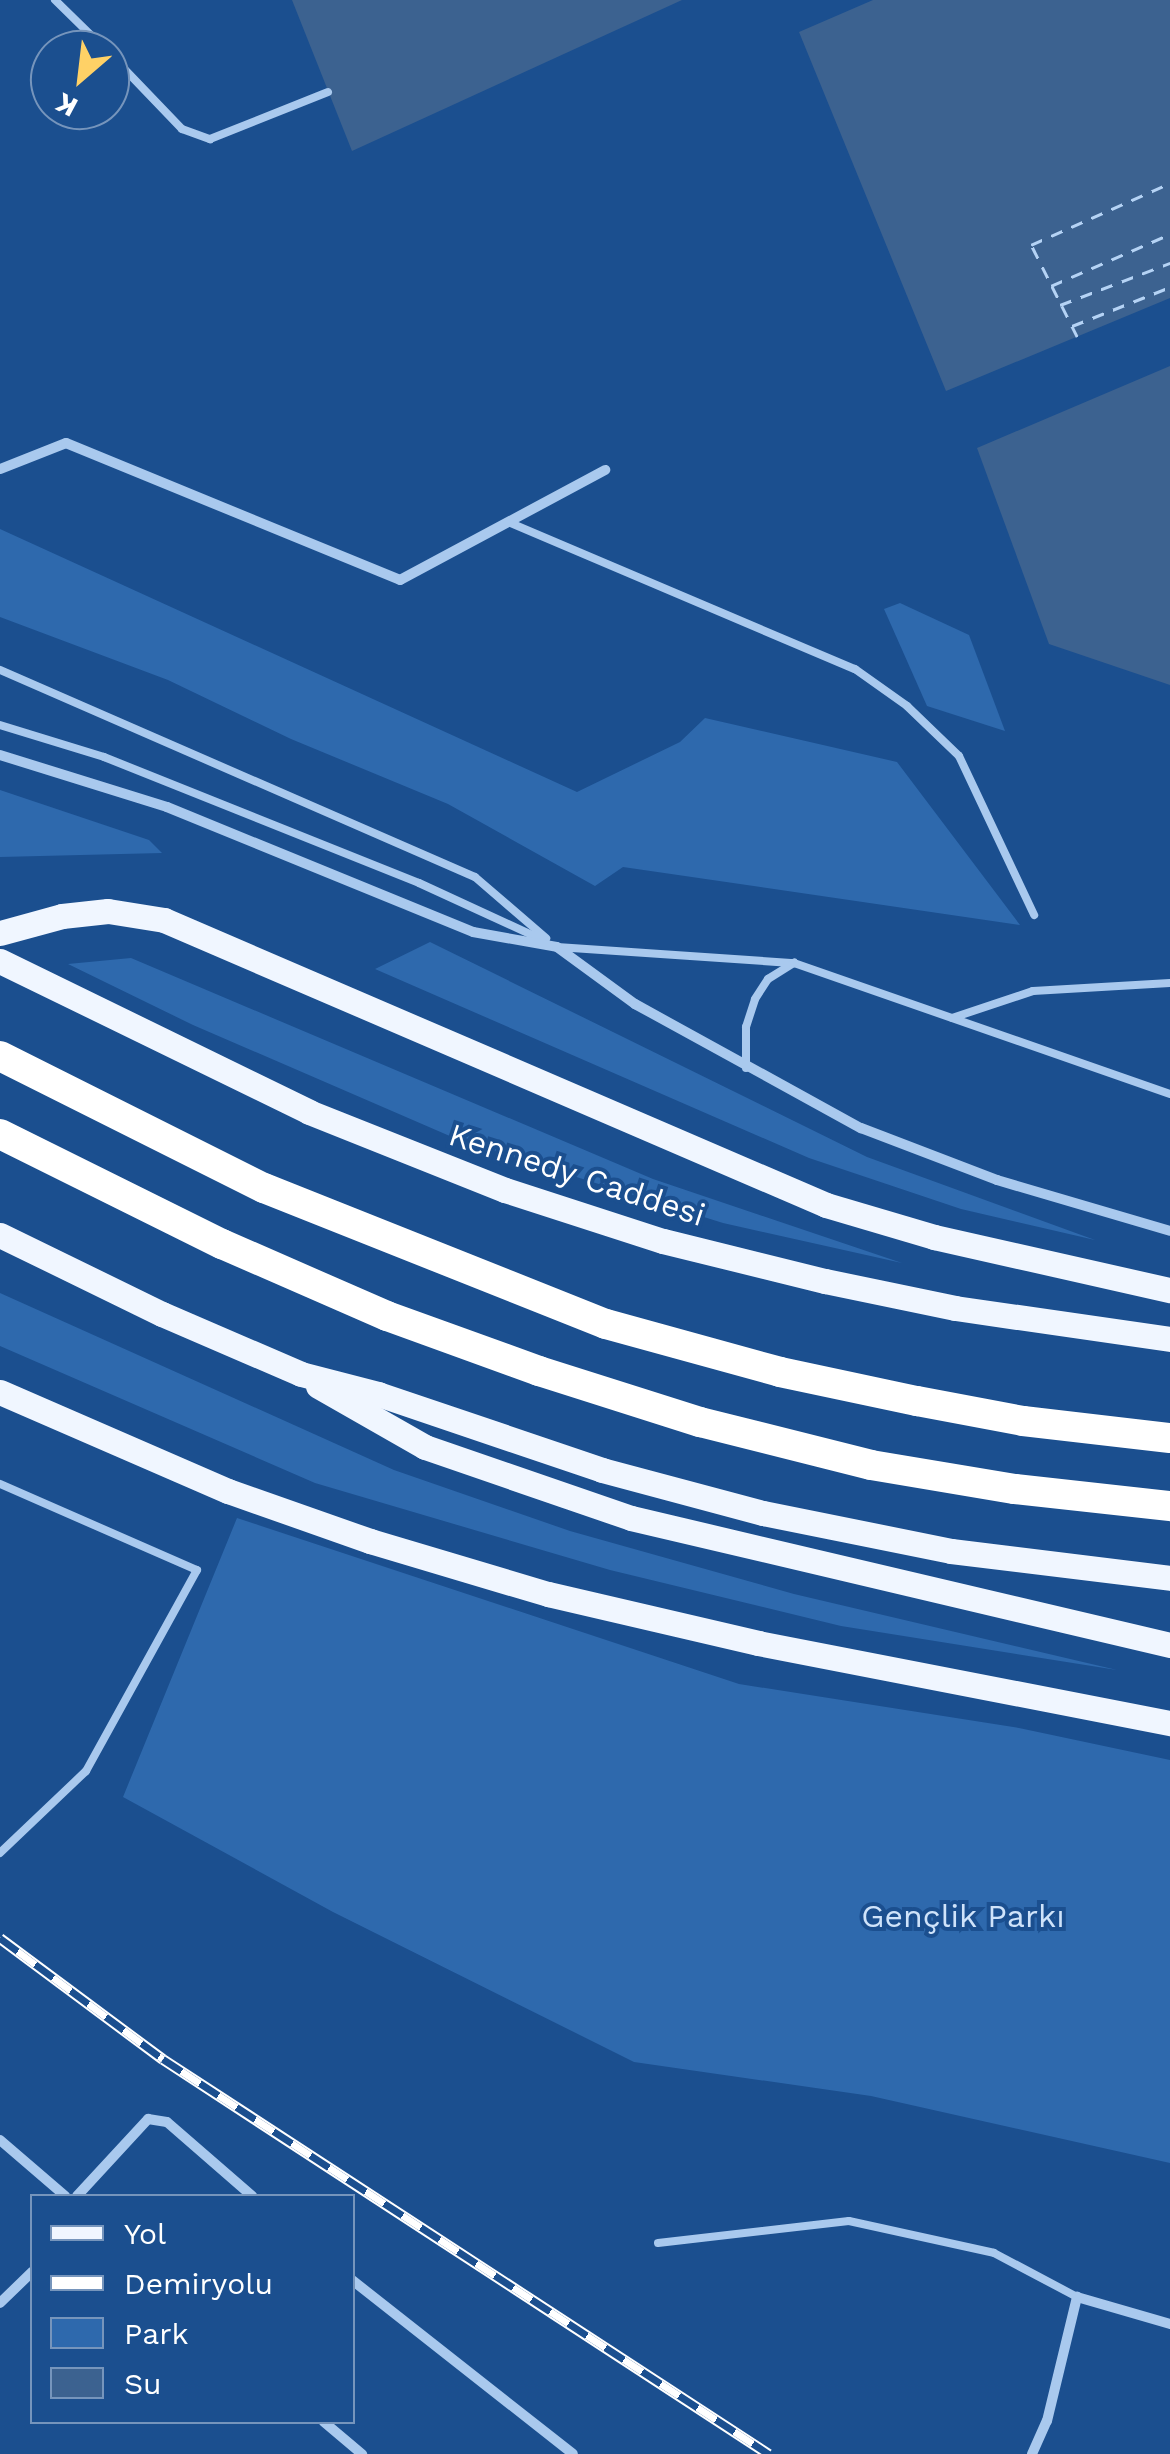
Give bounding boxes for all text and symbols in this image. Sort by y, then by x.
north arrow [30,30,130,130]
text: K [50,86,83,124]
street label: Kennedy Caddesi [444,1115,710,1235]
park label: Gençlik Parkı [861,1897,1065,1935]
legend [30,2194,355,2424]
text: Yol [124,2216,166,2251]
text: Demiryolu [124,2266,273,2301]
text: Park [124,2316,189,2351]
text: Su [124,2366,162,2401]

